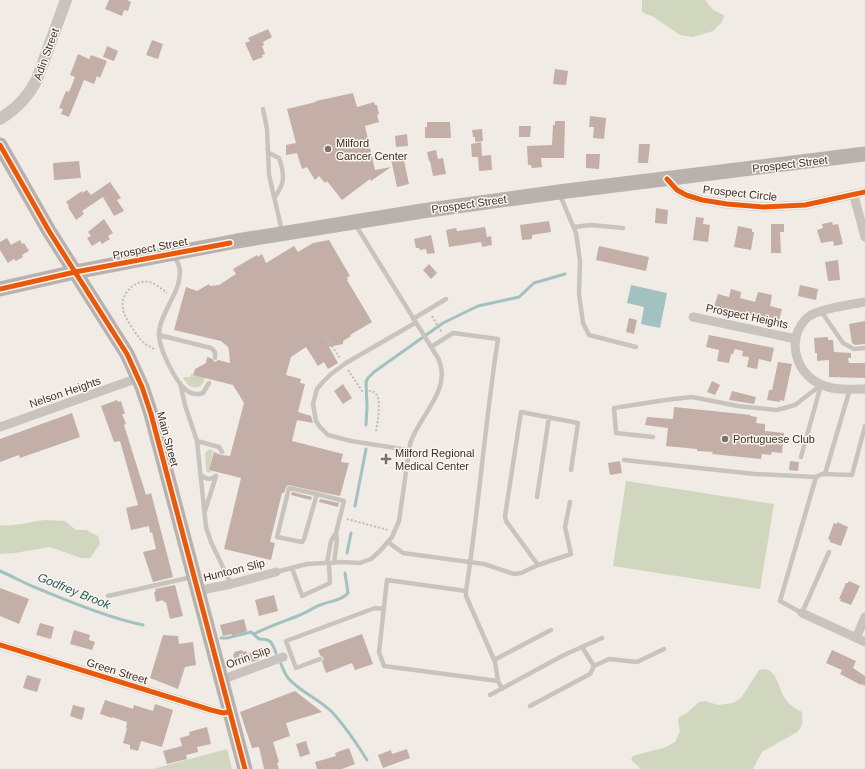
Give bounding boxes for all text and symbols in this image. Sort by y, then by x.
street label: Adin Street [31,26,61,82]
place label: Milford Cancer Center [336,137,408,162]
marker: Milford Cancer Center [323,144,333,154]
street label: Prospect Street [752,153,828,175]
street label: Prospect Circle [702,183,778,203]
street label: Prospect Street [431,193,507,215]
street label: Prospect Street [112,235,188,261]
street label: Prospect Heights [705,301,790,331]
street label: Nelson Heights [28,374,103,410]
street label: Main Street [155,410,181,468]
place label: Portuguese Club [733,433,815,445]
marker: Portuguese Club [720,434,730,444]
place label: Milford Regional Medical Center [395,447,474,472]
marker: Milford Regional Medical Center [380,453,392,465]
street label: Huntoon Slip [202,557,266,583]
water label: Godfrey Brook [36,570,113,612]
street label: Orrin Slip [224,644,272,670]
street label: Green Street [85,656,149,686]

